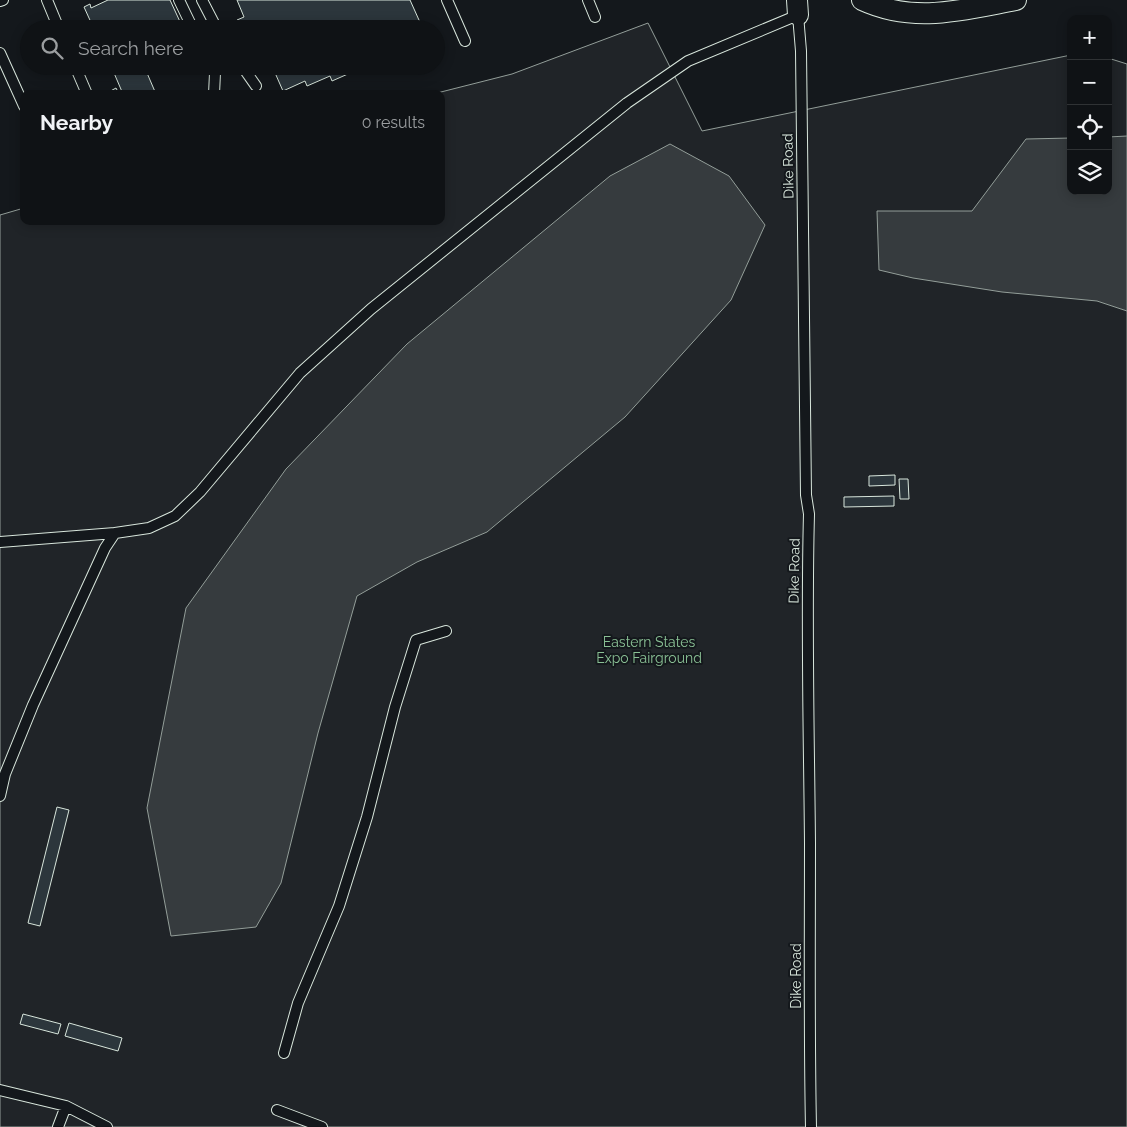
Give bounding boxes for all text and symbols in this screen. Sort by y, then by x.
map controls [1067,15,1112,195]
button: + [1067,15,1112,60]
search box [20,20,445,75]
icon: search [38,34,66,62]
text: Search here [78,37,184,59]
button: − [1067,60,1112,105]
button: locate [1067,105,1112,150]
text: Nearby [40,110,113,135]
text: 0 results [362,113,425,132]
street label: Dike Road [779,133,797,199]
button: layers [1067,150,1112,195]
street label: Dike Road [785,538,803,604]
park label: Eastern States Expo Fairground [596,634,702,666]
street label: Dike Road [788,943,804,1009]

